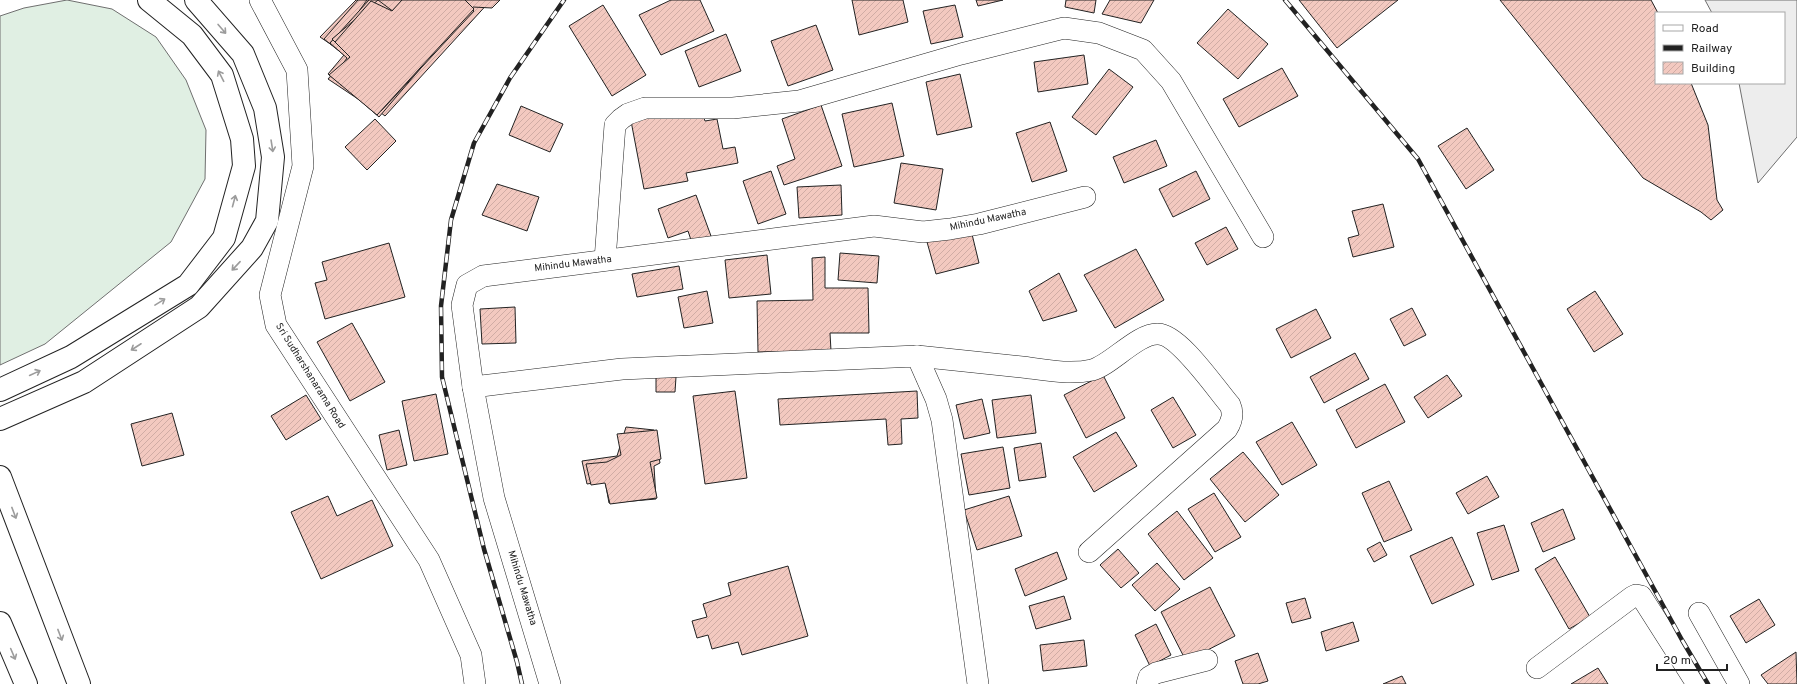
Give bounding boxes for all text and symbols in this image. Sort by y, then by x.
legend [1655,12,1785,84]
text: Road [1691,21,1719,37]
one-way arrow [217,24,226,34]
text: Railway [1691,41,1732,57]
text: Building [1691,61,1735,77]
one-way arrow [217,70,224,82]
one-way arrow [268,139,276,152]
one-way arrow [231,195,238,208]
street label: Mihindu Mawatha [949,206,1027,234]
street label: Mihindu Mawatha [534,253,612,275]
one-way arrow [232,261,241,271]
one-way arrow [154,297,166,305]
street label: Sri Sudharshanarama Road [272,321,348,431]
one-way arrow [130,344,142,352]
one-way arrow [29,369,41,376]
one-way arrow [10,507,18,519]
street label: Mihindu Mawatha [504,549,540,627]
one-way arrow [57,628,65,640]
scale bar [1657,646,1727,672]
one-way arrow [10,647,17,659]
text: 20 m [1663,653,1691,669]

